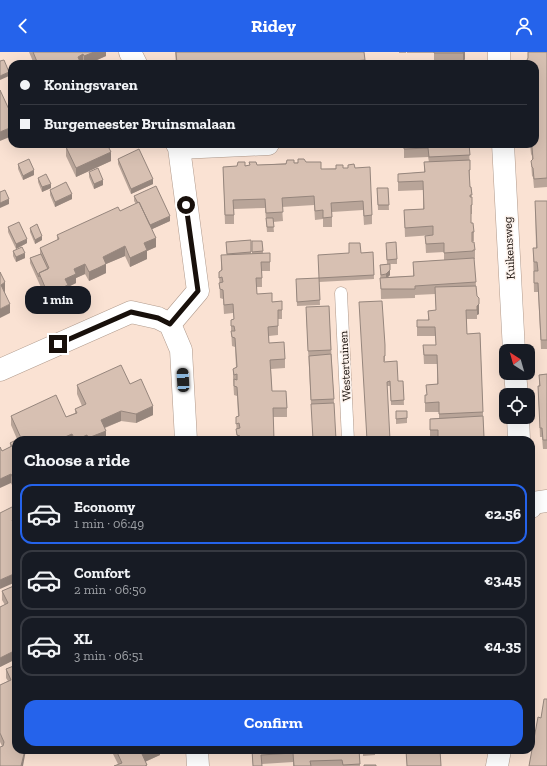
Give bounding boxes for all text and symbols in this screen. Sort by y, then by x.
icon: back [12,15,34,37]
text: Ridey [251,15,296,37]
icon: person [513,15,535,37]
text: Koningsvaren [44,76,138,94]
text: Burgemeester Bruinsmalaan [44,115,235,133]
route start [177,196,195,214]
street label: Kuikensweg [500,216,518,280]
callout: 1 min [25,286,91,314]
text: 1 min [43,292,73,307]
street label: Westertuinen [336,330,354,402]
route end [49,335,67,353]
north arrow [499,344,535,380]
map controls [499,344,535,424]
car [176,368,190,392]
button: locate [499,388,535,424]
text: Choose a ride [24,449,130,471]
icon: car [26,496,62,532]
text: Economy [74,498,135,516]
text: €2.56 [485,505,521,523]
text: 1 min · 06:49 [74,516,144,531]
icon: car [26,562,62,598]
text: Comfort [74,564,130,582]
text: €3.45 [484,571,521,589]
text: 2 min · 06:50 [74,582,146,597]
icon: car [26,628,62,664]
text: XL [74,630,92,648]
text: €4.35 [484,637,521,655]
text: 3 min · 06:51 [74,648,143,663]
button: Confirm [24,700,523,746]

